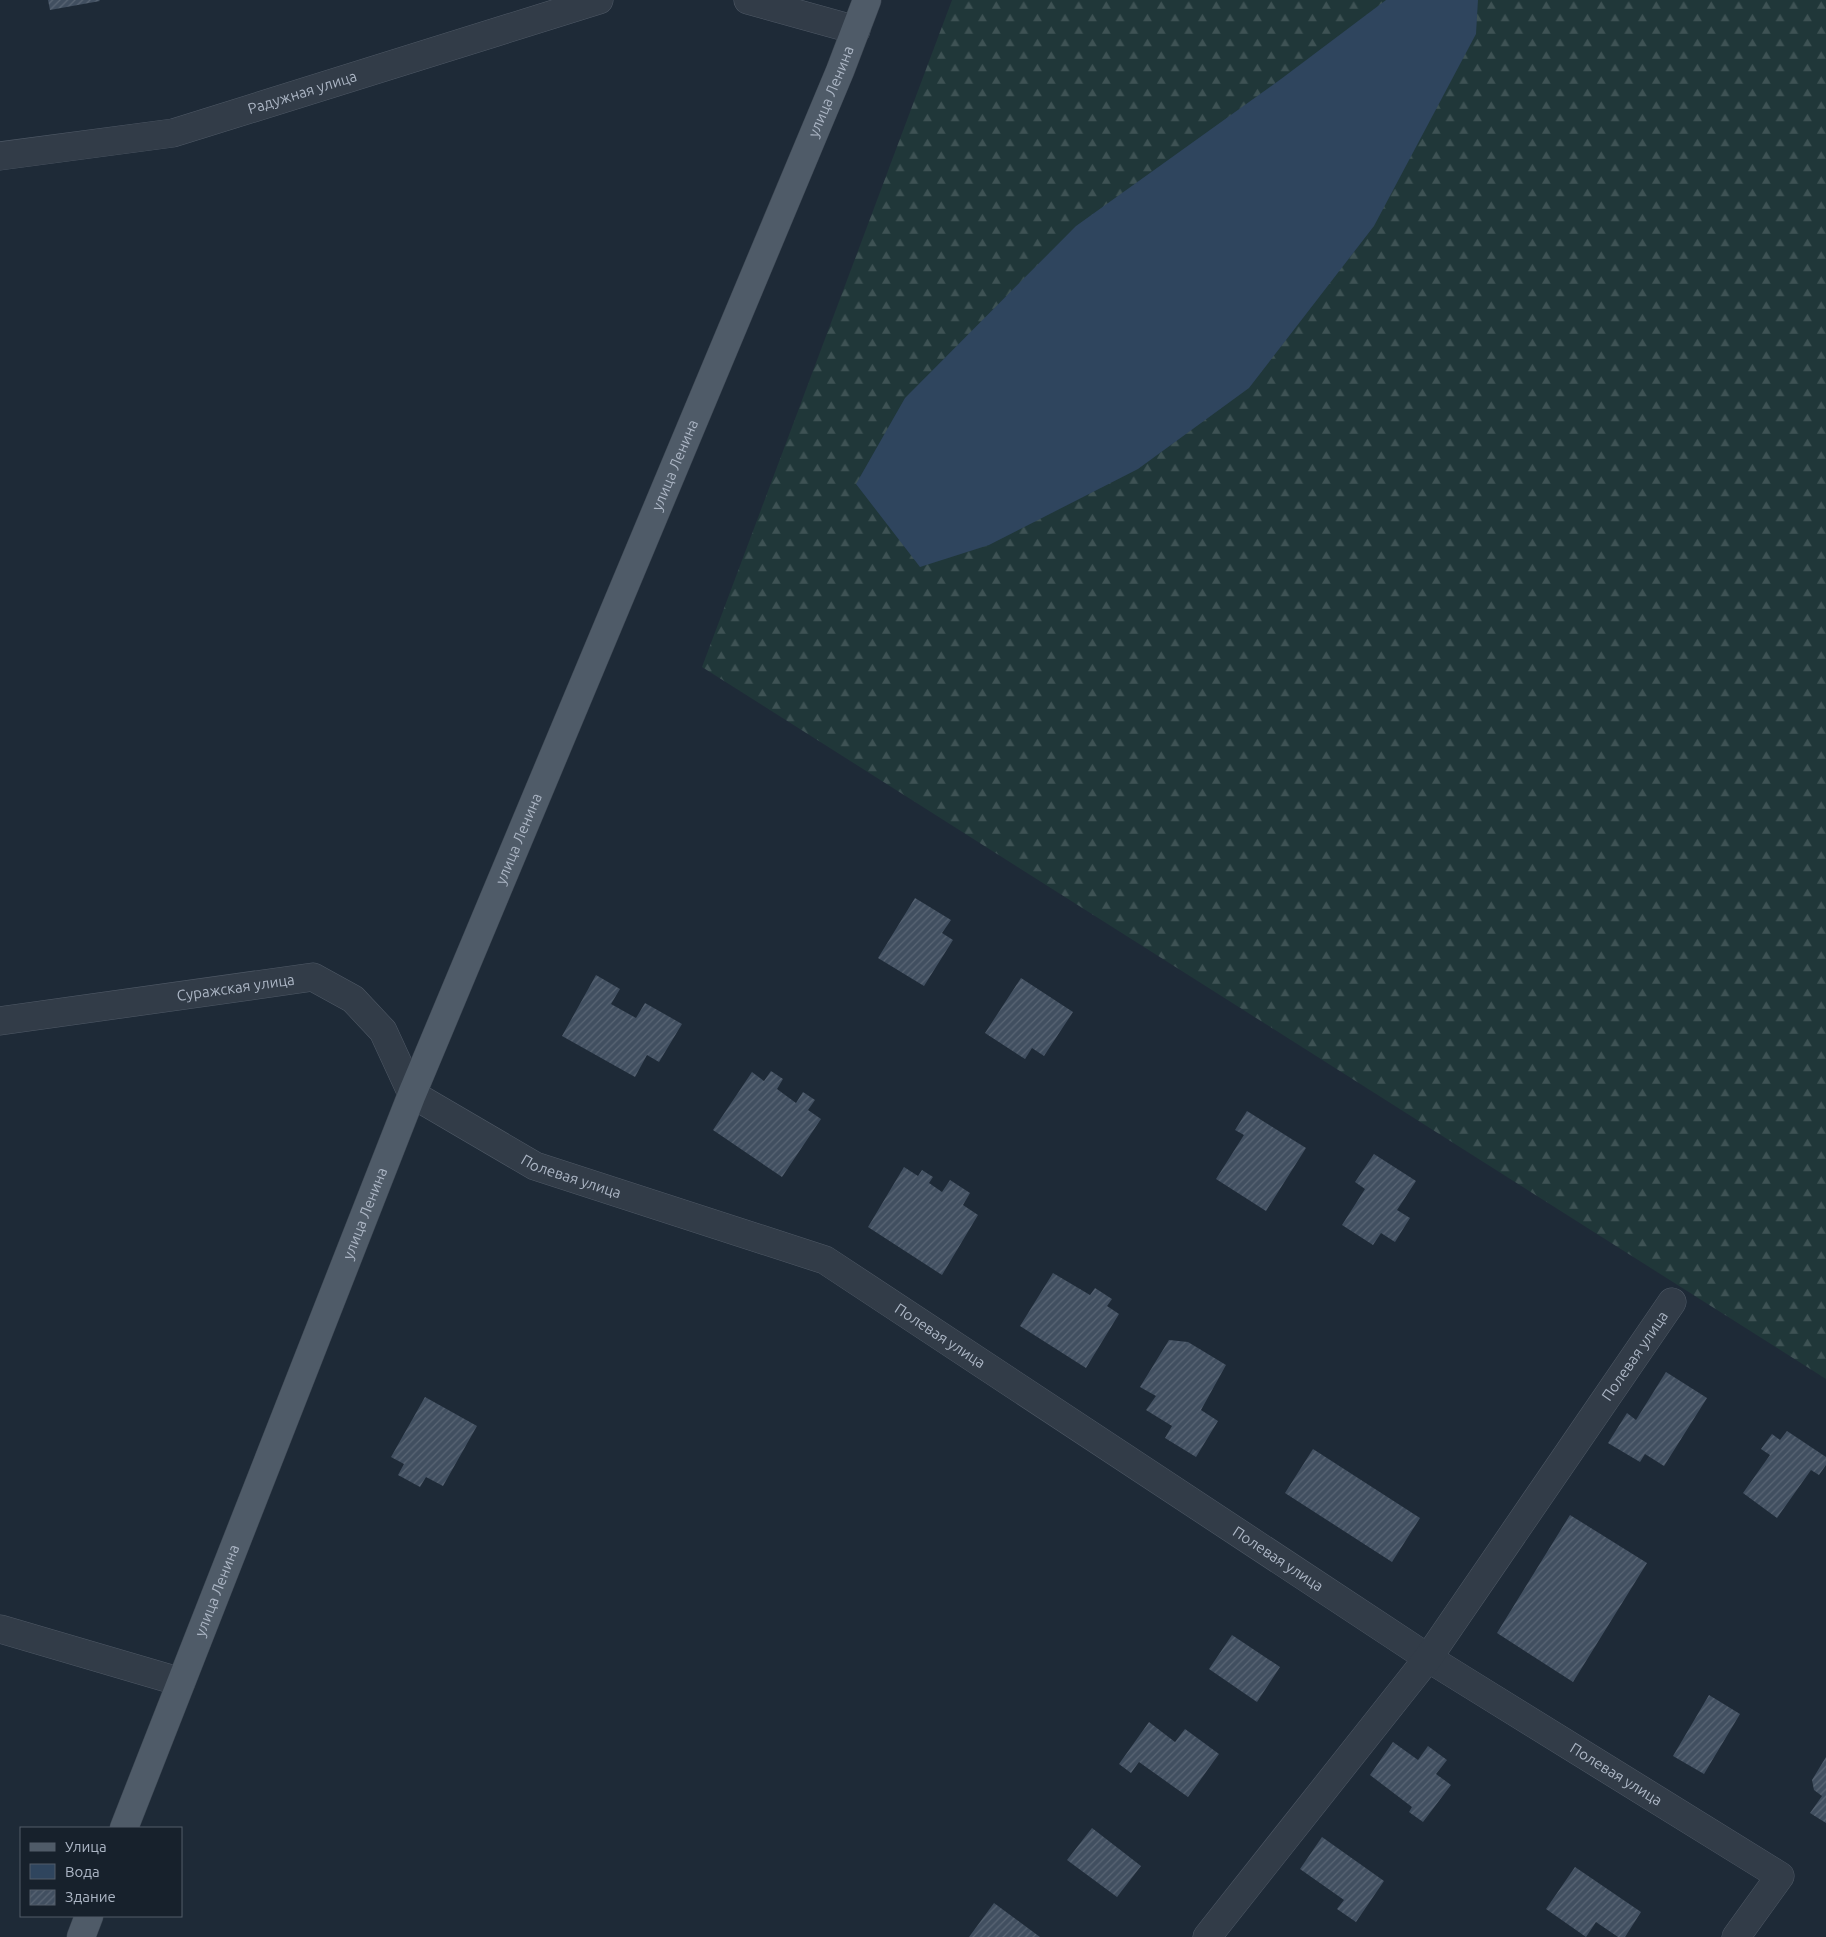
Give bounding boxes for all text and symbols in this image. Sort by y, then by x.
street label: улица Ленина [804,43,857,140]
street label: Радужная улица [246,67,359,117]
street label: улица Ленина [648,417,701,513]
street label: улица Ленина [492,791,545,887]
street label: Суражская улица [176,971,296,1004]
street label: Полевая улица [518,1151,623,1201]
street label: улица Ленина [339,1165,390,1262]
street label: Полевая улица [892,1299,989,1371]
street label: Полевая улица [1598,1308,1671,1404]
street label: Полевая улица [1230,1523,1327,1594]
street label: улица Ленина [191,1542,242,1639]
street label: Полевая улица [1567,1739,1665,1809]
legend [20,1827,182,1917]
text: Улица [65,1838,107,1855]
text: Вода [65,1863,100,1880]
text: Здание [65,1888,116,1905]

